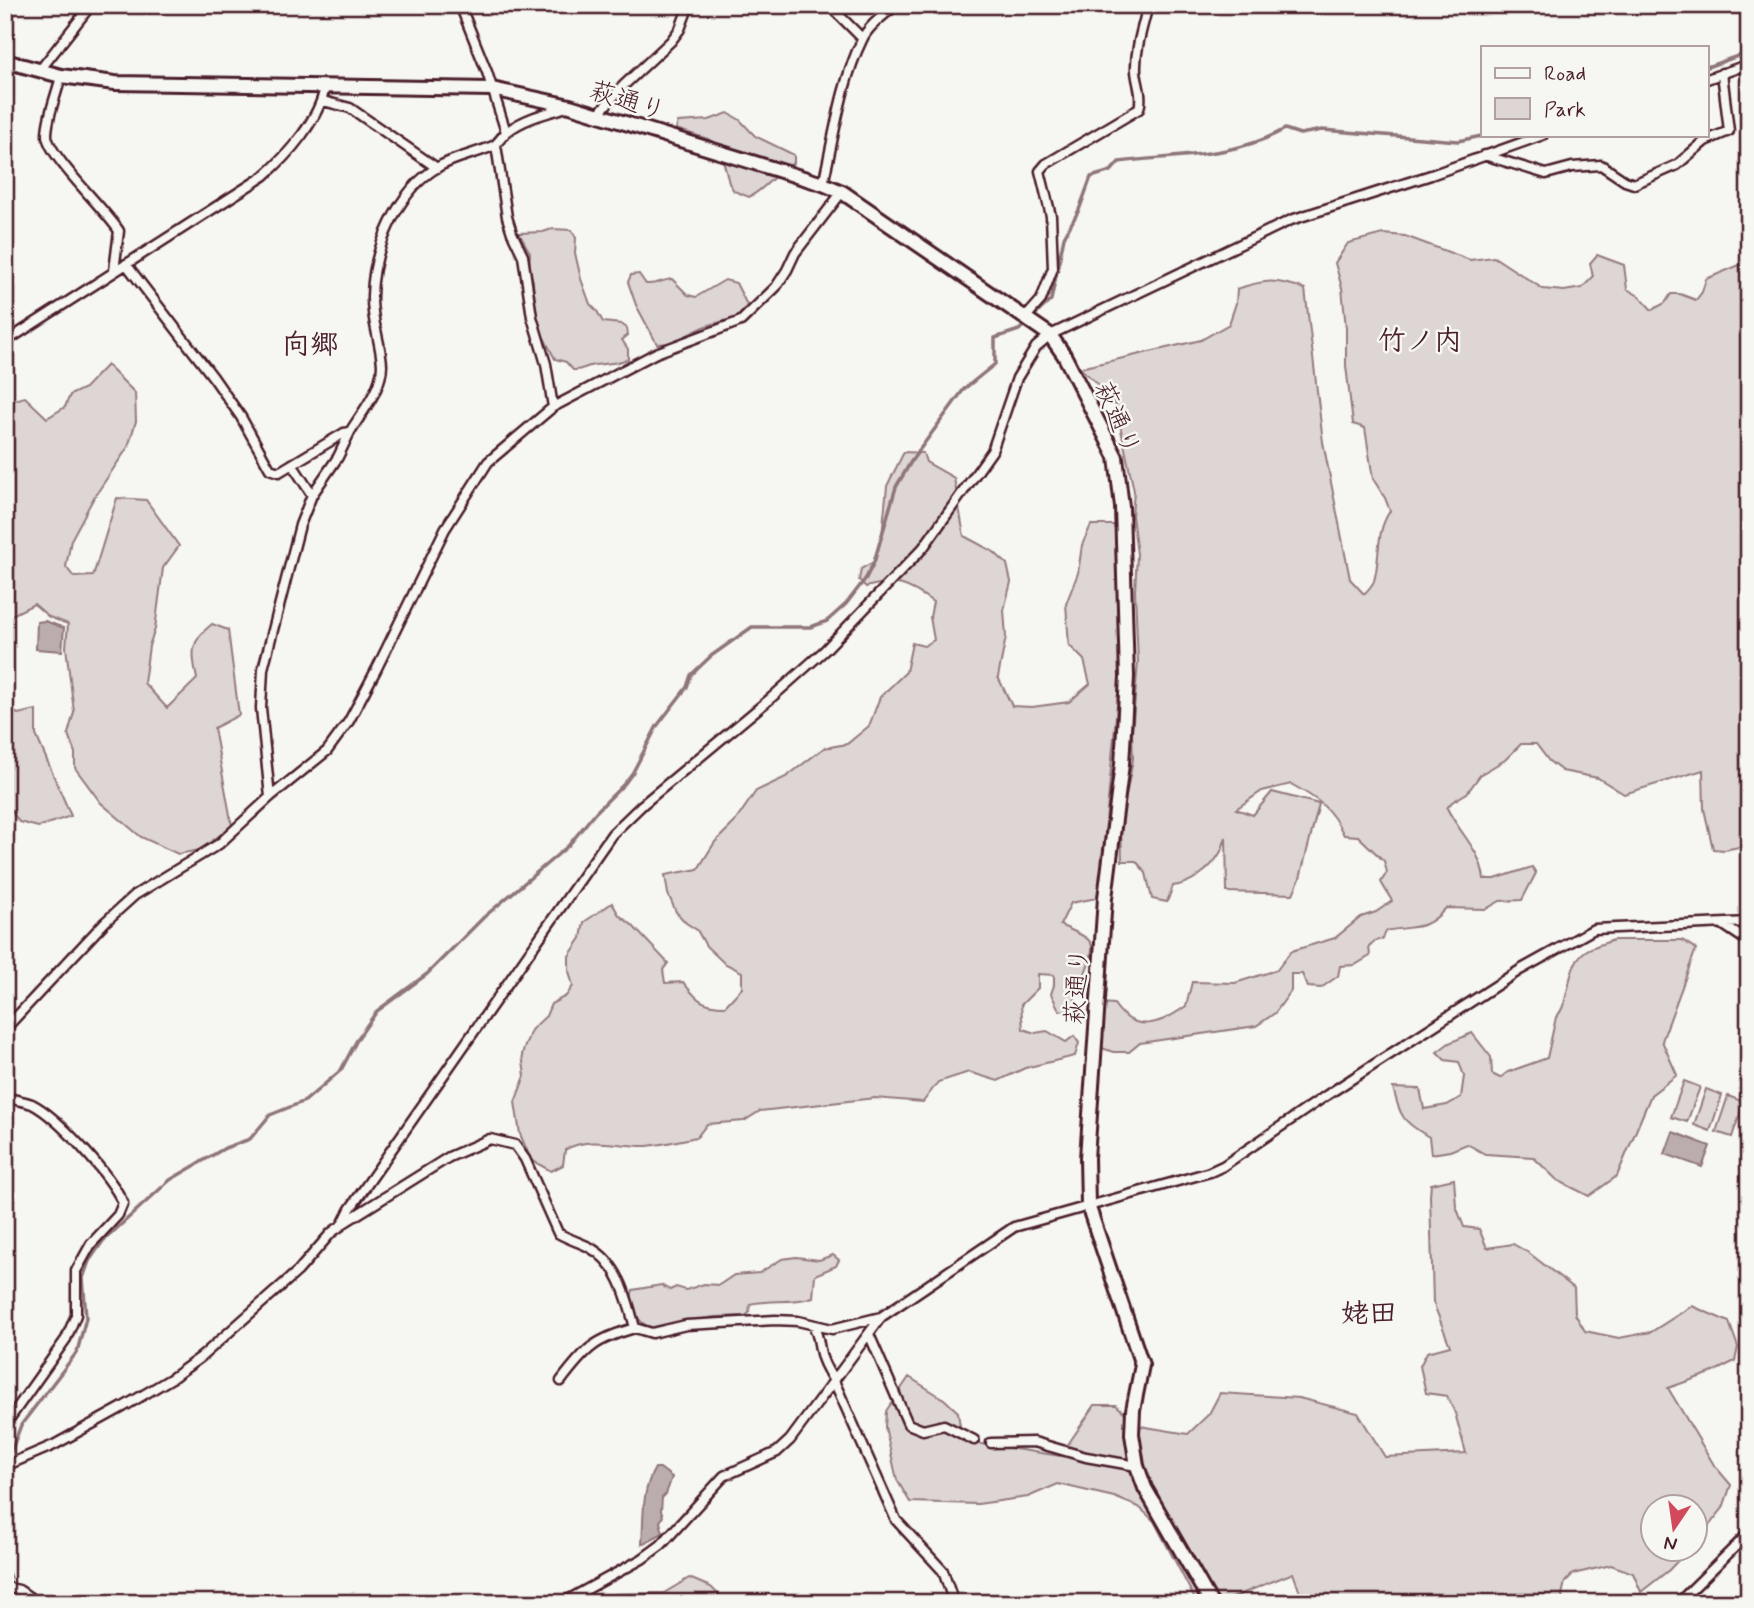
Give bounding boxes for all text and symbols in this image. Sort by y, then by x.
legend [1481,46,1708,136]
text: Road [1544,60,1586,88]
street label: 萩通り [585,74,670,130]
text: Park [1544,96,1586,124]
district label: 竹ノ内 [1378,323,1462,360]
district label: 向郷 [282,327,338,364]
street label: 萩通り [1085,376,1148,461]
street label: 萩通り [1058,946,1098,1026]
district label: 姥田 [1341,1296,1397,1333]
north arrow [1638,1492,1708,1562]
text: N [1662,1529,1679,1557]

